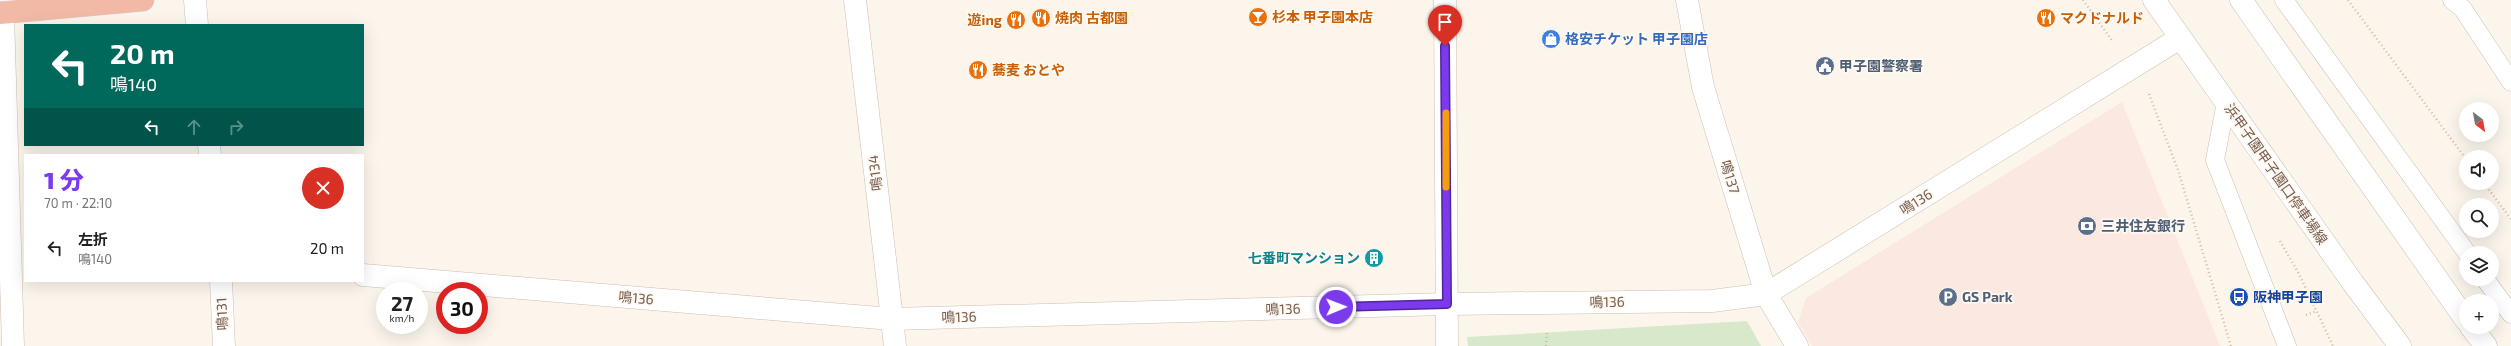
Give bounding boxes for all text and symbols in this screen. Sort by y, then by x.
pin [1428,5,1462,46]
bar icon: 杉本 甲子園本店 [1247,6,1269,28]
restaurant icon: 焼肉 古都園 [1030,7,1052,29]
restaurant icon: マクドナルド [2035,7,2057,29]
place label: 杉本 甲子園本店 [1272,8,1373,25]
restaurant icon: 遊ing [1005,9,1027,31]
place label: 焼肉 古都園 [1055,9,1128,26]
place label: マクドナルド [2060,9,2144,26]
place label: 遊ing [968,11,1002,28]
icon: arrive [1434,11,1456,33]
shop icon: 格安チケット 甲子園店 [1540,28,1562,50]
place label: 格安チケット 甲子園店 [1565,30,1708,47]
text: 20 m [110,36,175,70]
icon: left [44,40,96,92]
public building icon: 甲子園警察署 [1814,55,1836,77]
place label: 甲子園警察署 [1839,57,1923,74]
restaurant icon: 蕎麦 おとや [967,59,989,81]
place label: 蕎麦 おとや [992,61,1065,78]
text: 鳴140 [110,73,157,95]
street label: 浜甲子園甲子園口停車場線 [2221,100,2332,247]
north arrow [2459,102,2499,142]
map controls [2459,102,2499,334]
icon: left [141,116,163,138]
icon: ahead [183,116,205,138]
icon: right [225,116,247,138]
button: sound [2459,150,2499,190]
street label: 鳴134 [864,154,885,192]
street label: 鳴137 [1717,158,1744,196]
text: 1 分 [44,165,84,194]
button: close [302,167,344,209]
street label: 鳴136 [1896,185,1935,218]
text: 70 m · 22:10 [44,195,112,211]
button: search [2459,198,2499,238]
bank icon: 三井住友銀行 [2076,215,2098,237]
place label: 三井住友銀行 [2101,217,2185,234]
text: 左折 [78,230,108,248]
icon: left [44,237,66,259]
text: 20 m [310,239,344,257]
button: layers [2459,246,2499,286]
building icon: 七番町マンション [1363,247,1385,269]
place label: 七番町マンション [1248,249,1360,266]
text: 鳴140 [78,251,112,267]
speed limit sign: 30 [436,282,488,334]
position arrow [1315,286,1357,328]
parking icon: GS Park [1937,286,1959,308]
bus stop icon: 阪神甲子園 [2228,286,2250,308]
street label: 鳴136 [618,287,654,308]
place label: GS Park [1962,288,2013,305]
place label: 阪神甲子園 [2253,288,2323,305]
text: 27 [391,291,413,315]
street label: 鳴136 [1589,293,1625,310]
button: + [2459,294,2499,334]
street label: 鳴131 [212,297,231,331]
street label: 鳴136 [1265,299,1301,318]
street label: 鳴136 [941,307,977,326]
text: km/h [390,312,414,324]

